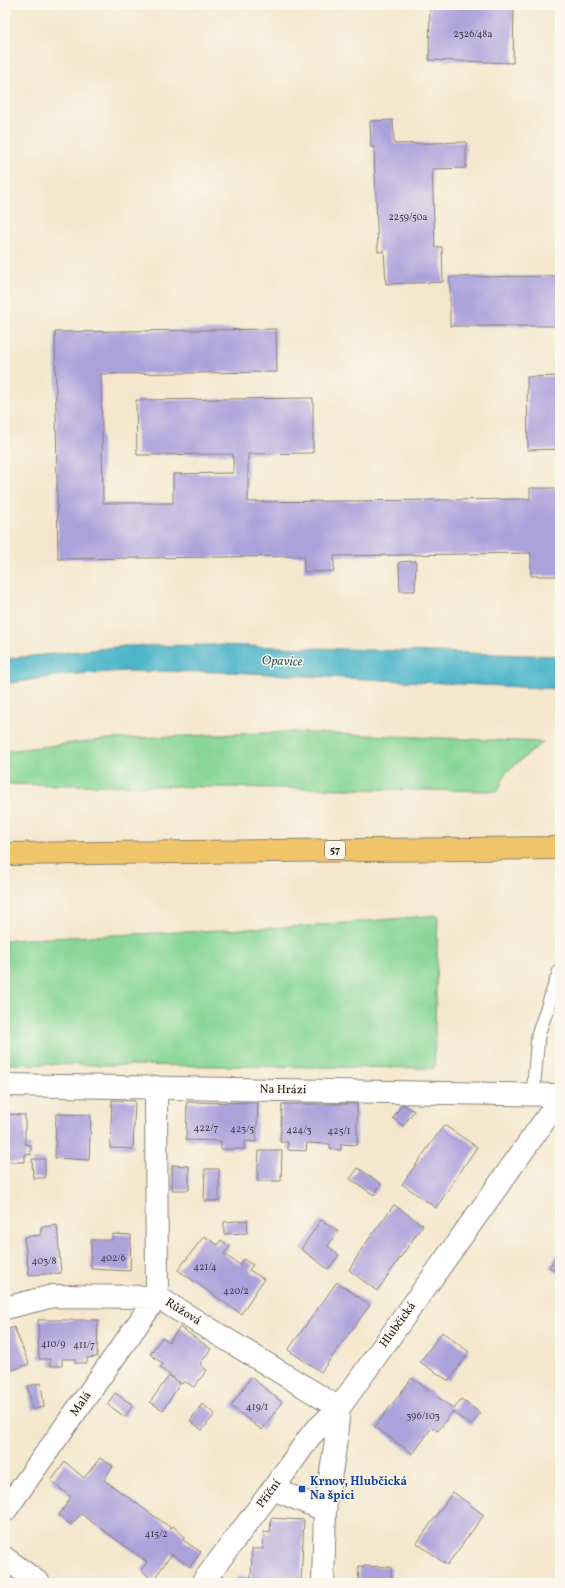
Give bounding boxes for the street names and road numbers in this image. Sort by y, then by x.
road number: 57 [325,841,345,859]
street label: Na Hrázi [259,1082,307,1098]
street label: Růžová [162,1295,204,1329]
street label: Hlubčická [376,1299,420,1351]
street label: Malá [67,1388,95,1420]
street label: Příční [253,1476,285,1512]

